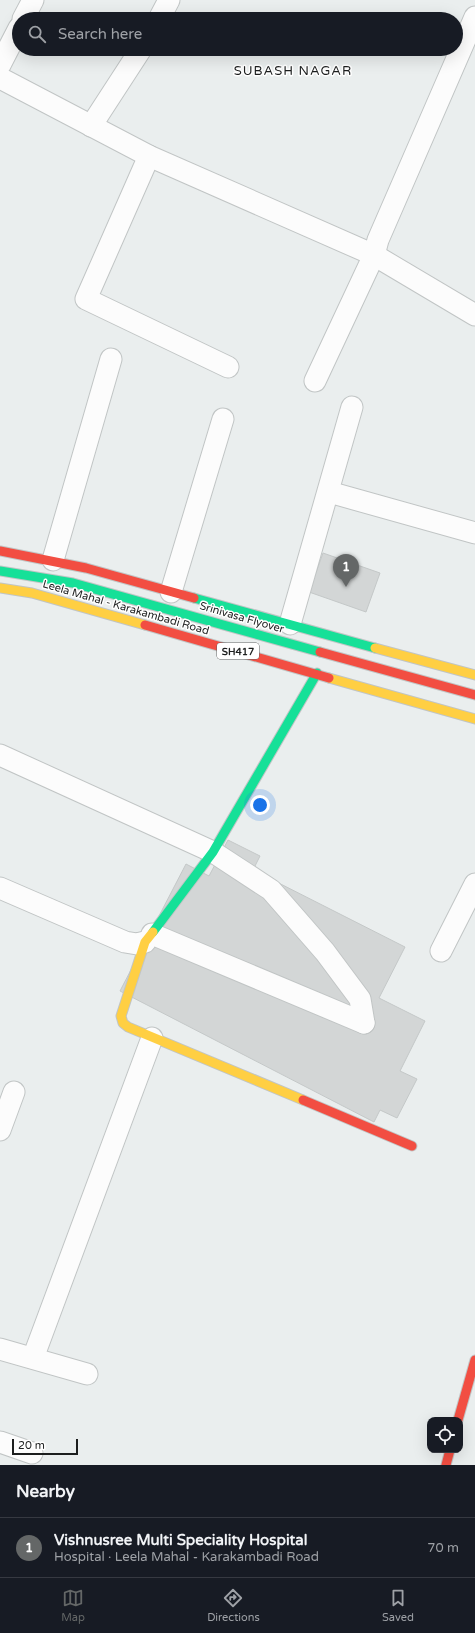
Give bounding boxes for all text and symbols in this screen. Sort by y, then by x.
search box [12,12,463,56]
icon: search [26,23,48,45]
text: Search here [58,25,142,43]
district label: SUBASH NAGAR [234,63,352,79]
pin: 1 [333,554,359,587]
street label: Leela Mahal - Karakambadi Road [41,577,211,638]
street label: Srinivasa Flyover [198,599,286,636]
road number: SH417 [217,643,259,659]
your location [250,795,270,815]
map controls [427,1417,463,1453]
button: locate [427,1417,463,1453]
scale bar [12,1437,78,1456]
text: 20 m [18,1439,45,1452]
text: Nearby [16,1481,75,1502]
text: Vishnusree Multi Speciality Hospital [54,1531,308,1549]
text: 1 [25,1540,33,1556]
text: 70 m [427,1540,459,1556]
text: Hospital · Leela Mahal - Karakambadi Road [54,1549,319,1565]
tab: Map [61,1587,85,1624]
tab: Directions [207,1587,260,1624]
tab: Saved [382,1587,414,1624]

